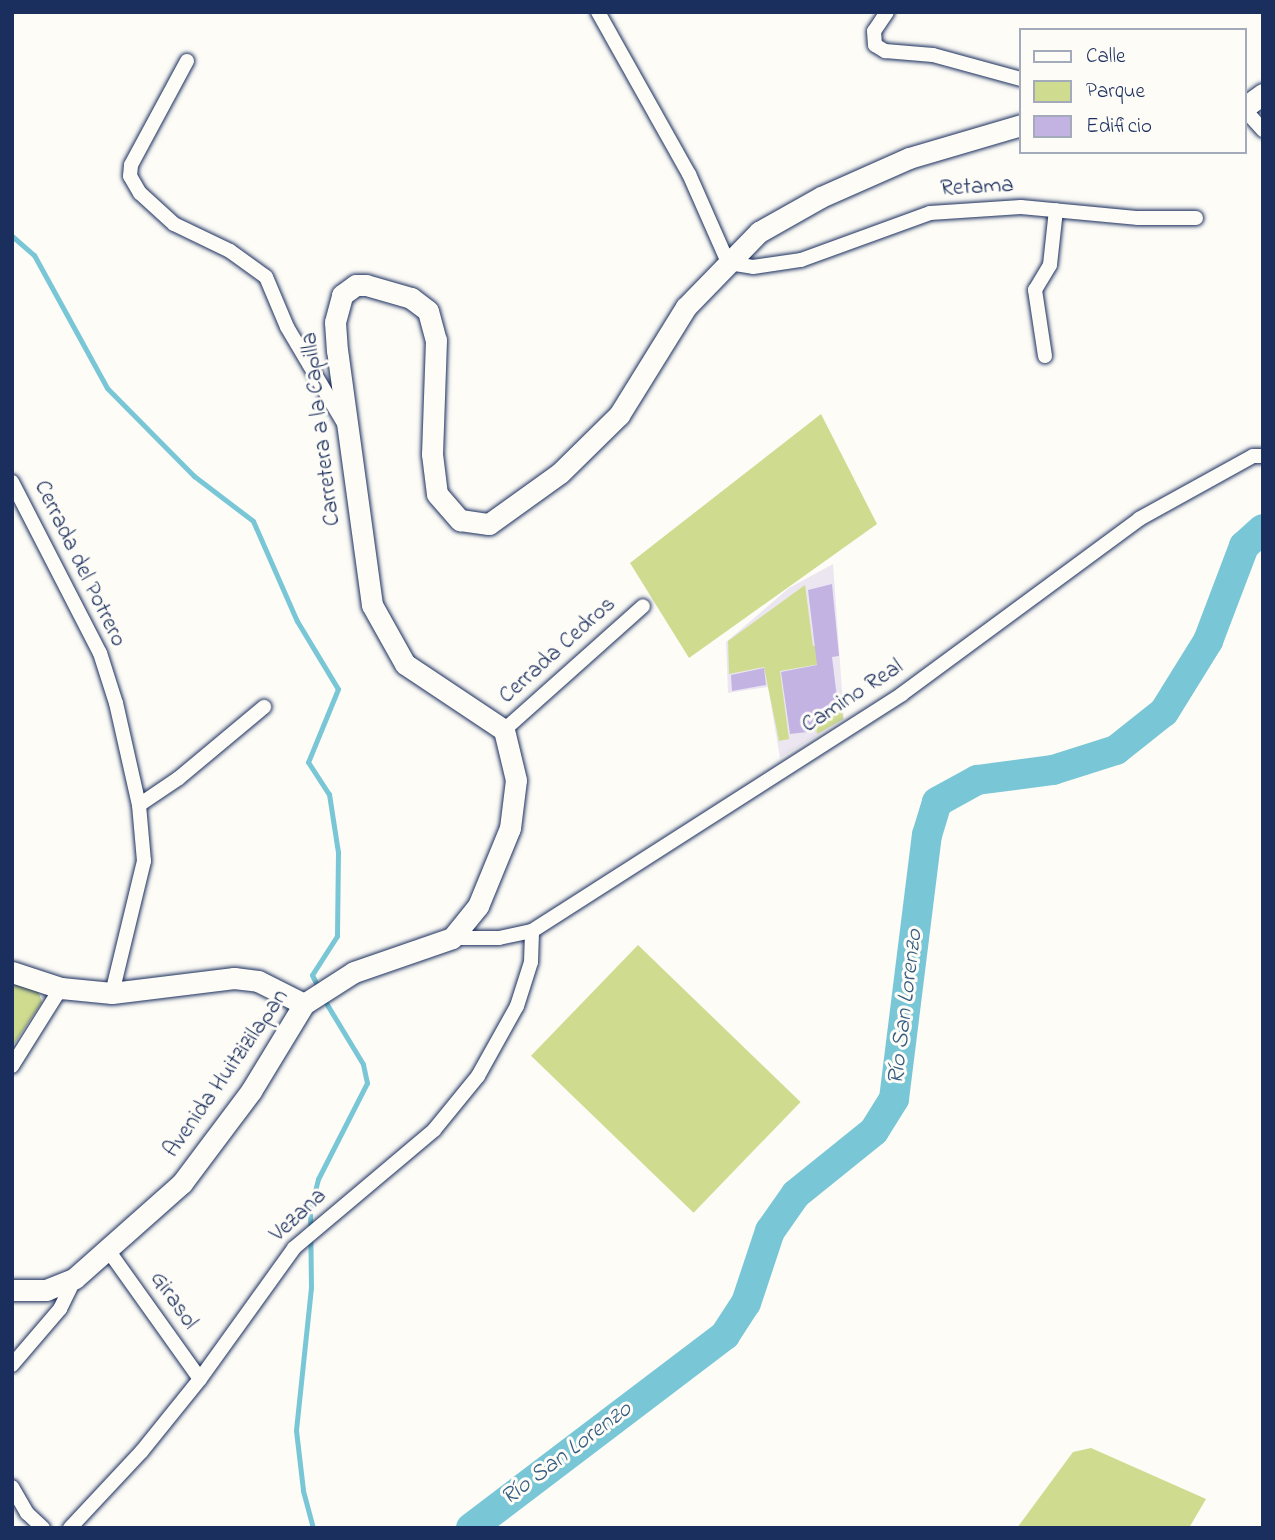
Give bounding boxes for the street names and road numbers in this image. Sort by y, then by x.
street label: Retama [940,172,1014,204]
street label: Carretera a la Capilla [296,331,348,527]
street label: Cerrada del Potrero [27,476,131,652]
street label: Cerrada Cedros [494,591,622,711]
street label: Camino Real [797,654,909,740]
street label: Avenida Huitzizilapan [159,985,295,1163]
street label: Vezana [265,1183,333,1249]
street label: Girasol [143,1266,203,1336]

